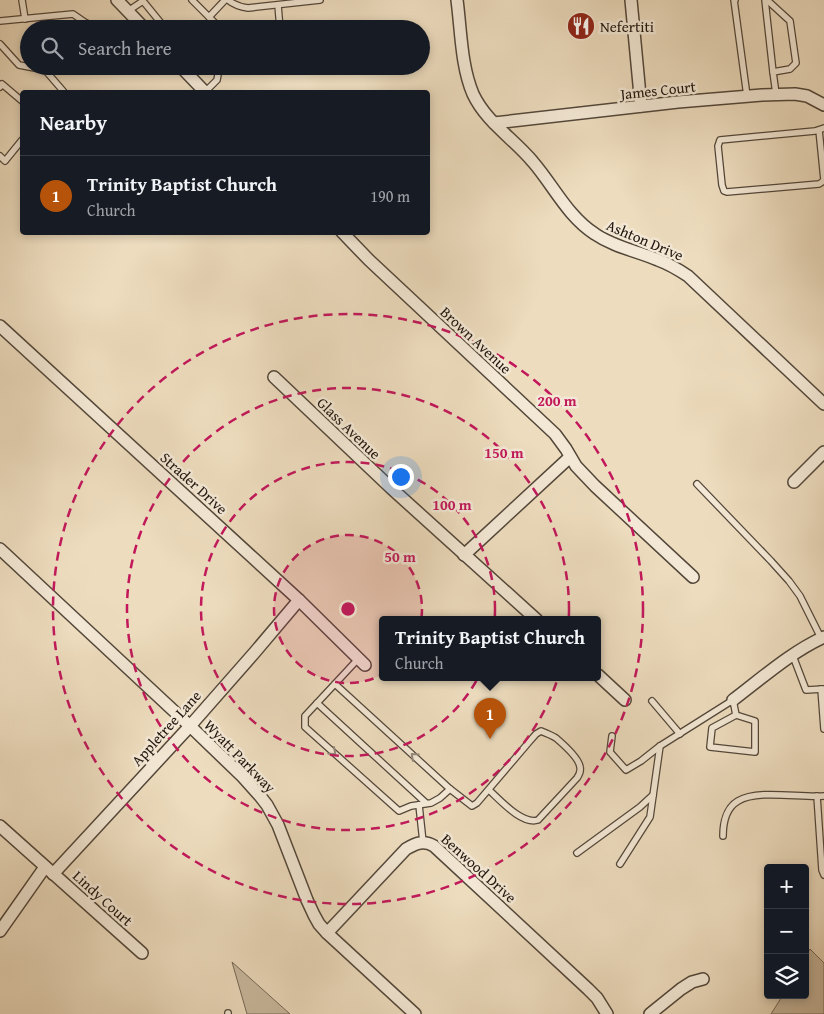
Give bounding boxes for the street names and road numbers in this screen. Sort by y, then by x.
street label: James Court [617,76,697,105]
street label: Ashton Drive [603,214,687,266]
street label: Brown Avenue [436,302,516,378]
street label: Glass Avenue [312,392,386,464]
street label: Strader Drive [156,447,232,519]
street label: Appletree Lane [126,686,206,770]
street label: Wyatt Parkway [199,715,281,798]
street label: Benwood Drive [437,829,521,907]
street label: Lindy Court [68,865,138,931]

